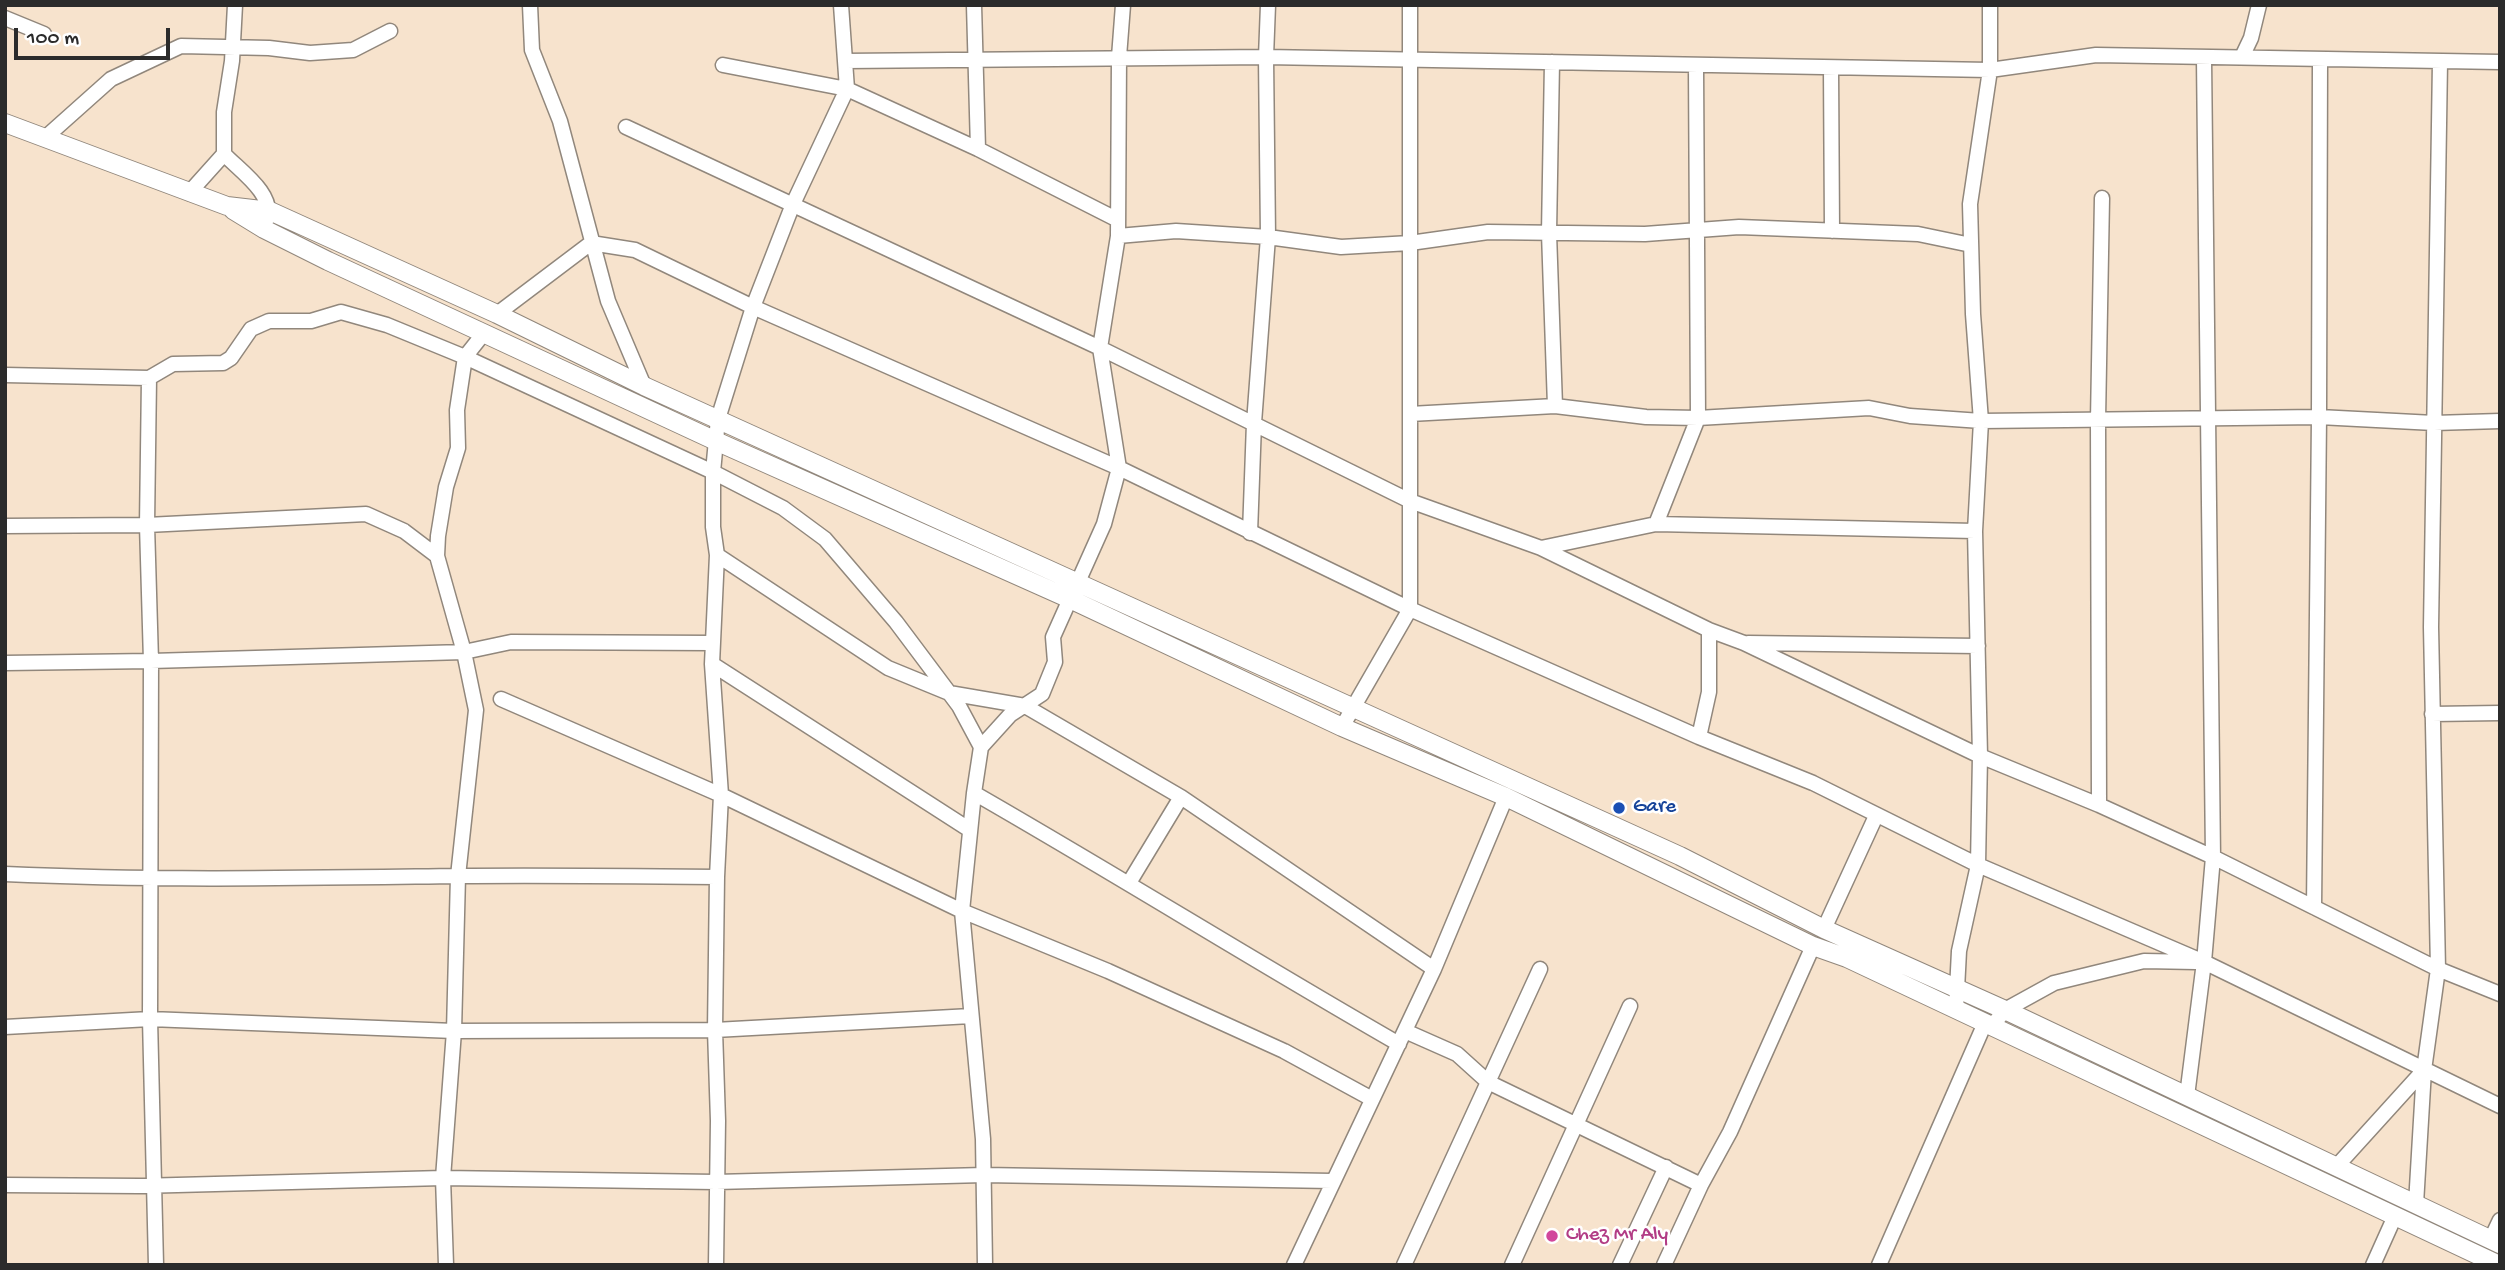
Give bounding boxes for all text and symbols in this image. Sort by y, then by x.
scale bar [18,14,173,58]
text: 100 m [27,27,79,52]
place label: Gare [1633,795,1676,821]
marker: Gare [1611,800,1627,816]
place label: Chez Mr Aly [1566,1223,1668,1249]
marker: Chez Mr Aly [1544,1228,1560,1244]

